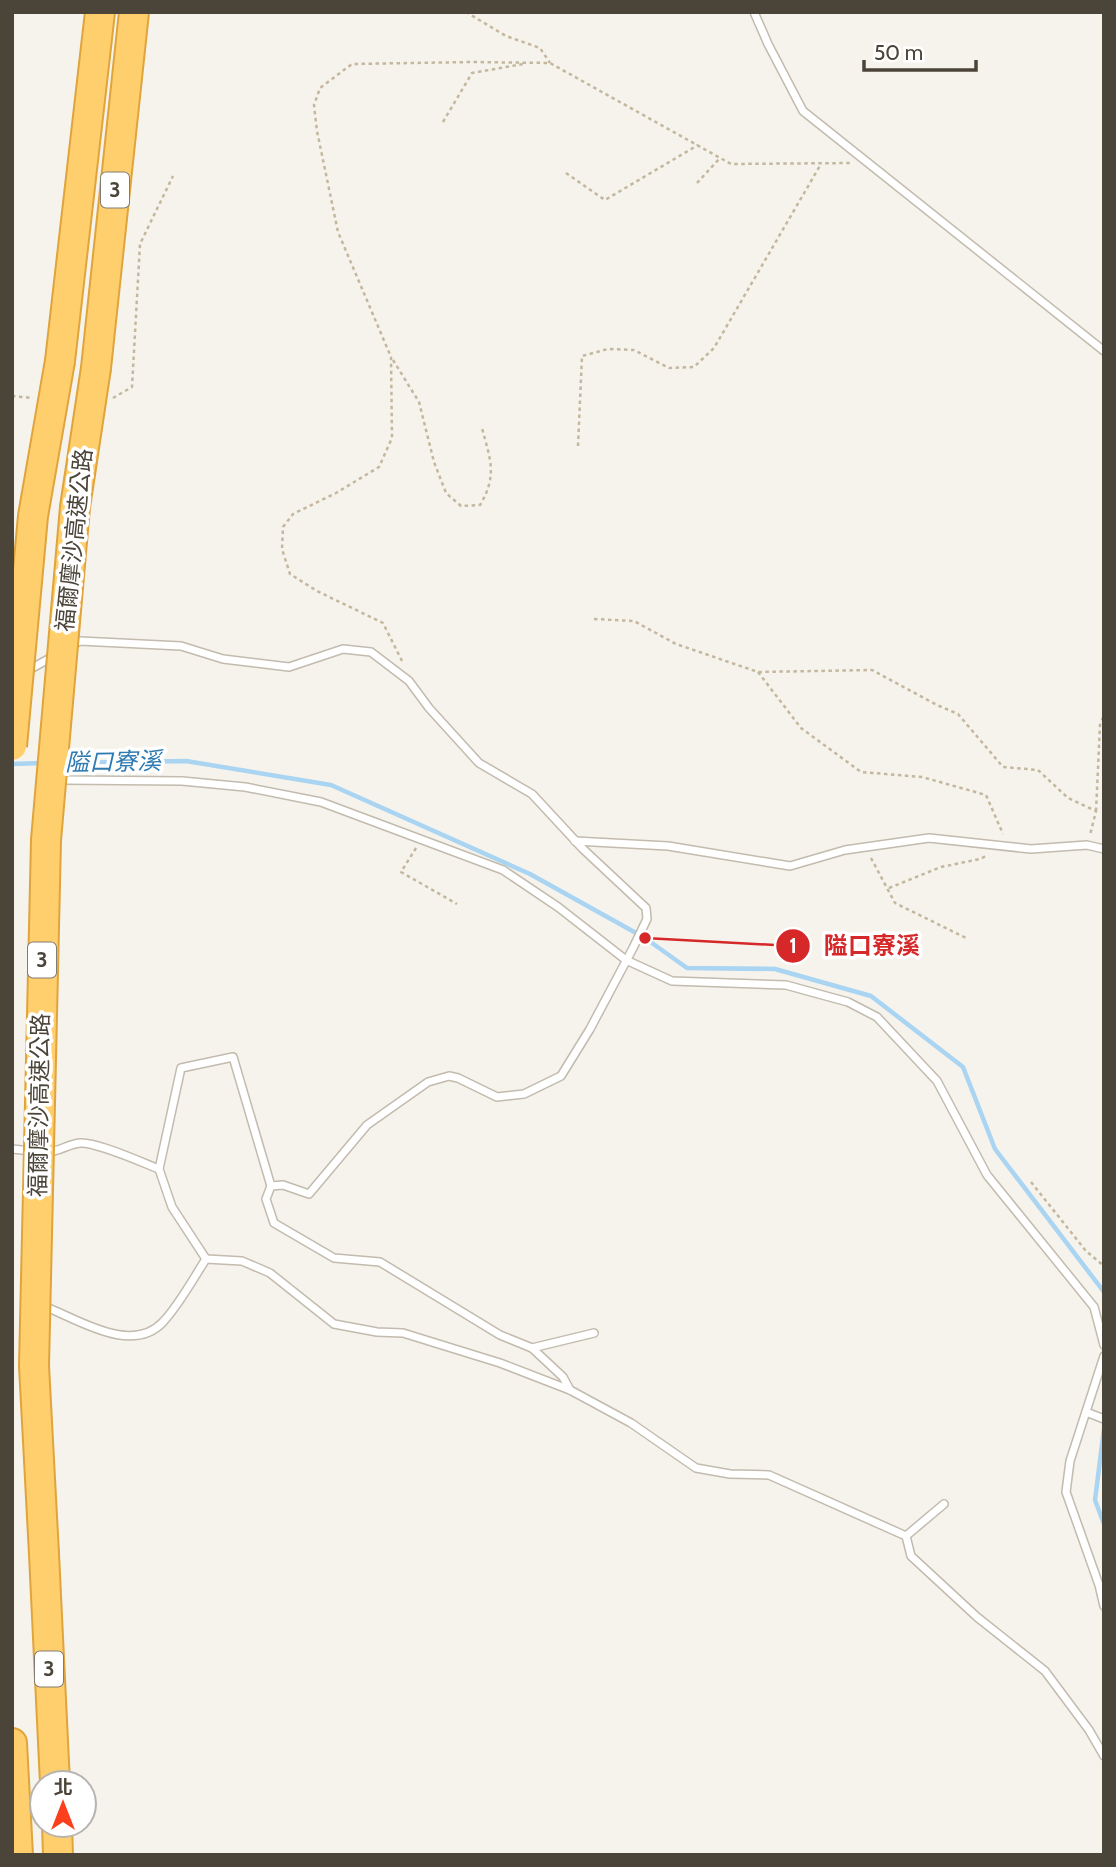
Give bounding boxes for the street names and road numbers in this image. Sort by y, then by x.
road number: 3 [101,172,129,208]
street label: 福爾摩沙高速公路 [50,447,98,633]
road number: 3 [28,942,56,978]
street label: 福爾摩沙高速公路 [23,1013,55,1197]
road number: 3 [35,1652,63,1686]

